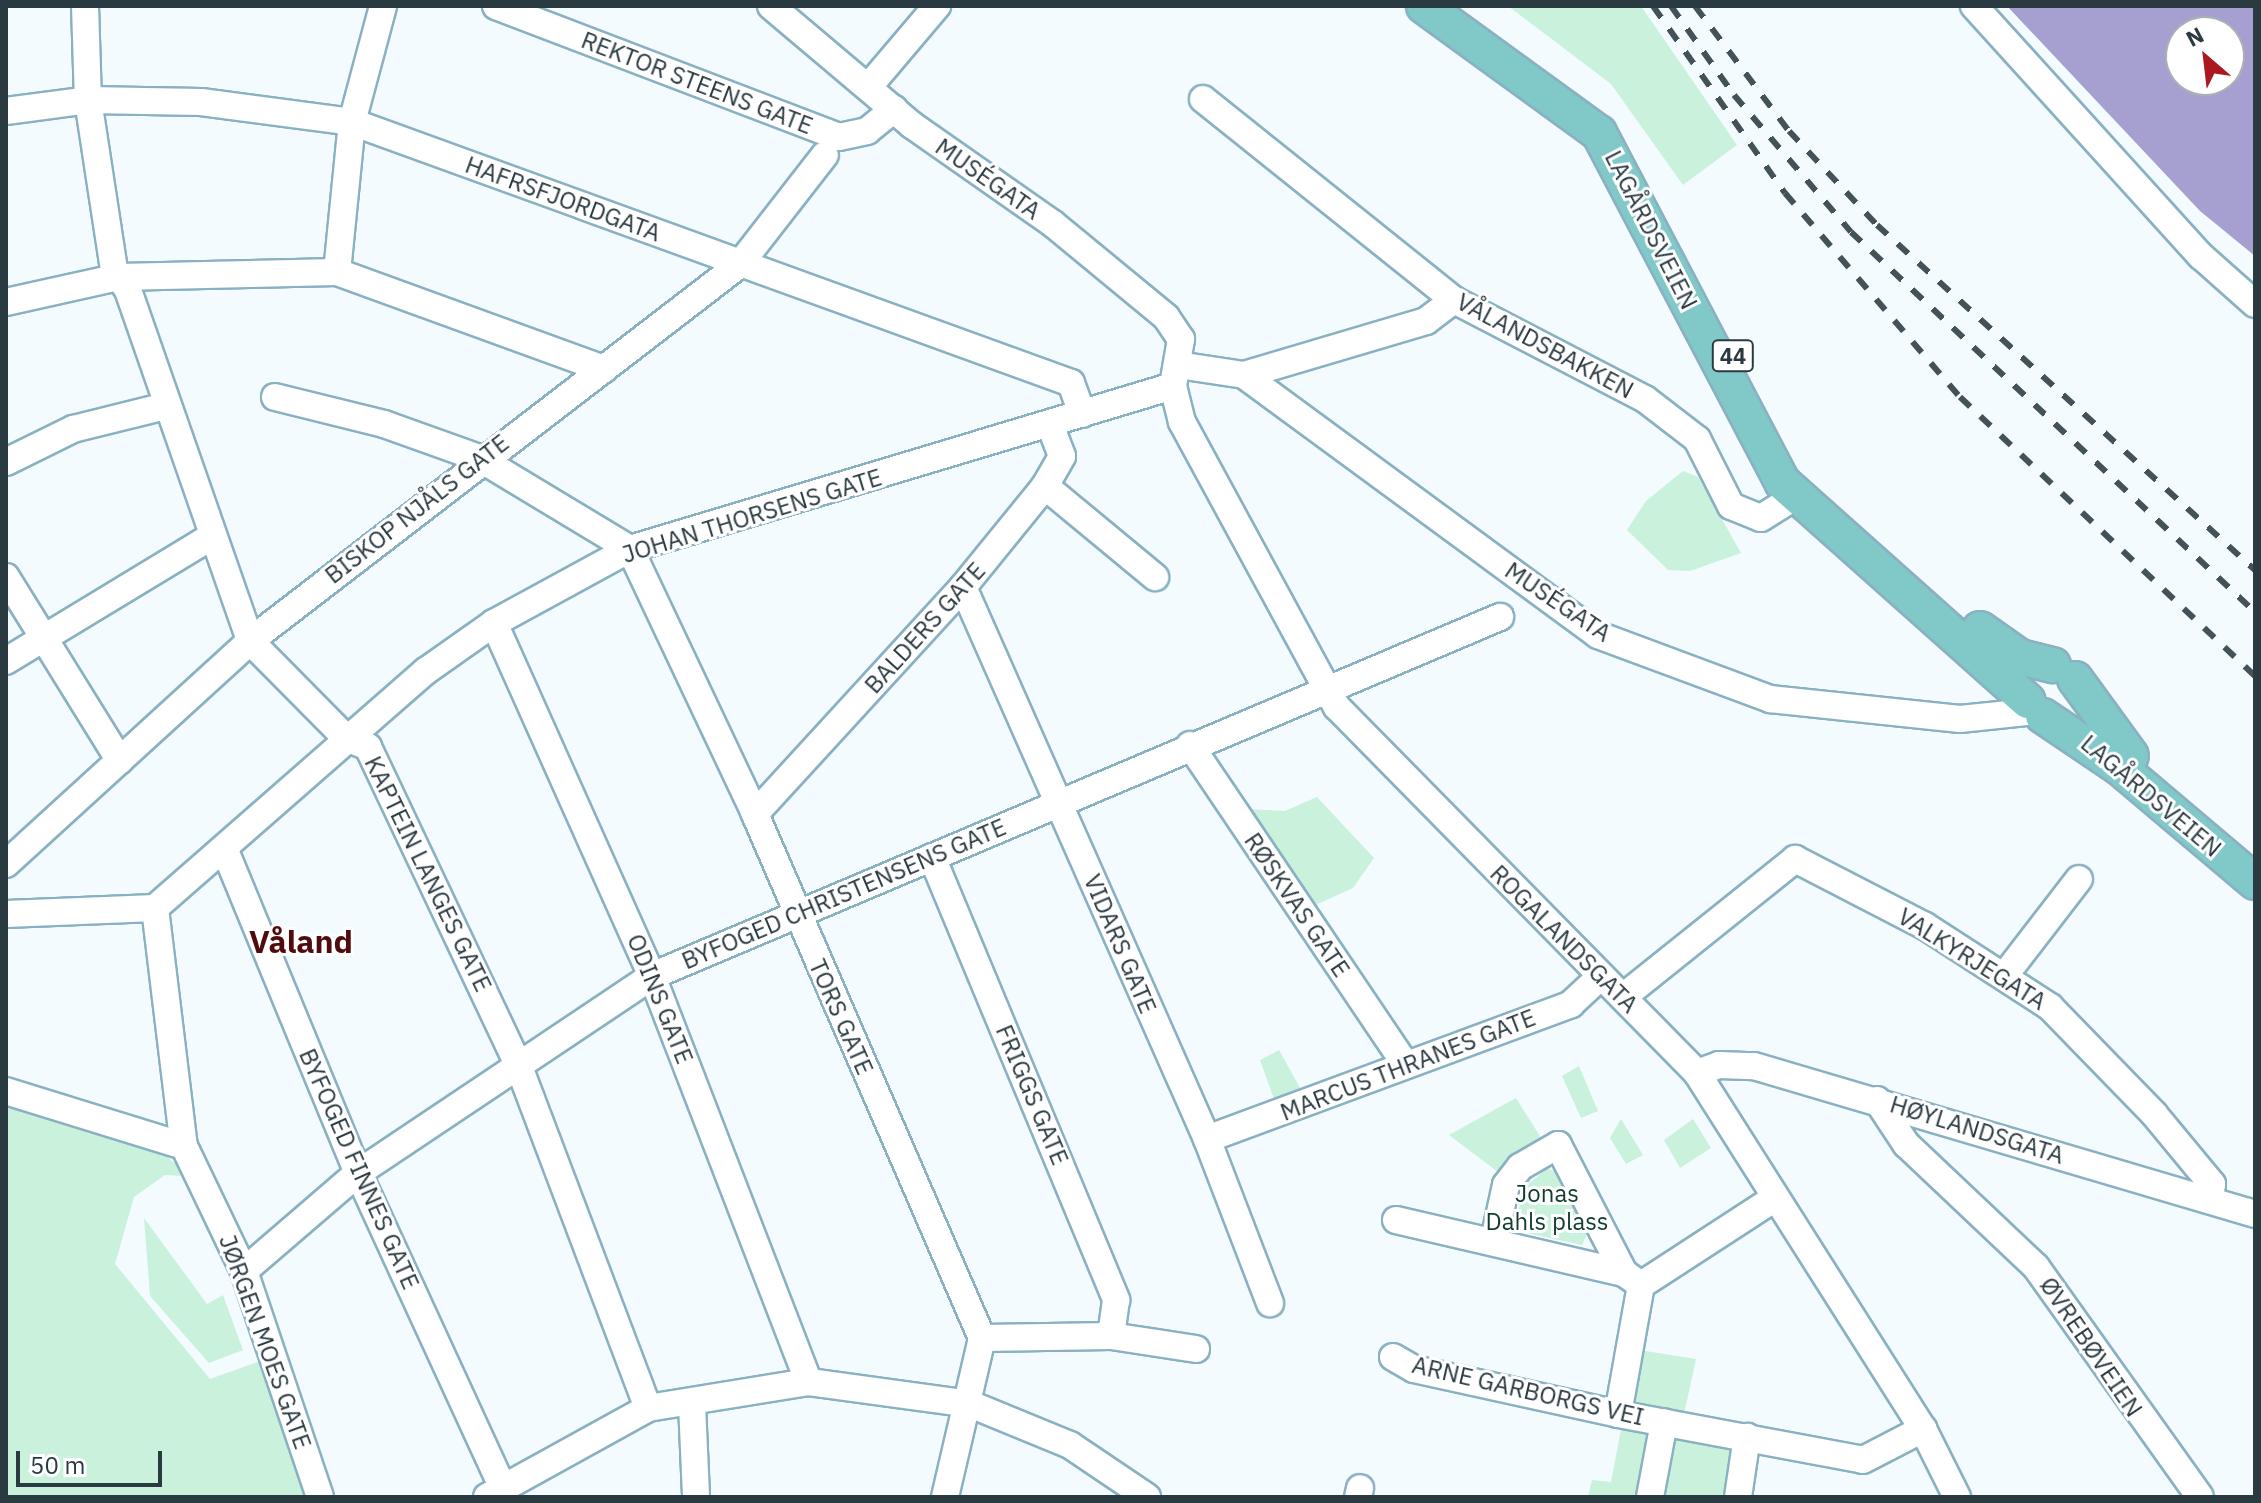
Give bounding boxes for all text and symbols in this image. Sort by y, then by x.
north arrow [2165,16,2245,96]
text: N [2181,20,2208,53]
street label: REKTOR STEENS GATE [577,26,817,140]
street label: MUSÉGATA [930,132,1046,226]
street label: LAGÅRDSVEIEN [1599,146,1703,314]
street label: HAFRSFJORDGATA [461,150,665,248]
street label: VÅLANDSBAKKEN [1452,287,1638,405]
road number: 44 [1711,338,1755,374]
street label: BISKOP NJÅLS GATE [319,428,515,590]
street label: JOHAN THORSENS GATE [619,463,885,569]
street label: MUSÉGATA [1499,556,1617,648]
street label: BALDERS GATE [859,557,991,699]
street label: LAGÅRDSVEIEN [2075,729,2227,863]
street label: KAPTEIN LANGES GATE [358,752,498,996]
street label: BYFOGED CHRISTENSENS GATE [678,812,1010,976]
street label: RØSKVAS GATE [1238,827,1356,983]
street label: ROGALANDSGATA [1484,859,1644,1019]
street label: VIDARS GATE [1078,870,1162,1018]
street label: VALKYRJEGATA [1893,902,2051,1016]
district label: Våland [249,922,353,960]
street label: ODINS GATE [621,930,699,1068]
street label: TORS GATE [803,955,879,1079]
street label: MARCUS THRANES GATE [1276,1003,1540,1127]
street label: FRIGGS GATE [990,1021,1074,1169]
street label: BYFOGED FINNES GATE [293,1044,425,1294]
street label: HØYLANDSGATA [1887,1090,2067,1170]
park label: Jonas Dahls plass [1486,1180,1608,1236]
street label: JØRGEN MOES GATE [213,1231,317,1453]
street label: ØVREBØVEIEN [2034,1272,2148,1422]
street label: ARNE GARBORGS VEI [1409,1350,1647,1432]
scale bar [20,1435,166,1485]
text: 50 m [30,1449,85,1481]

